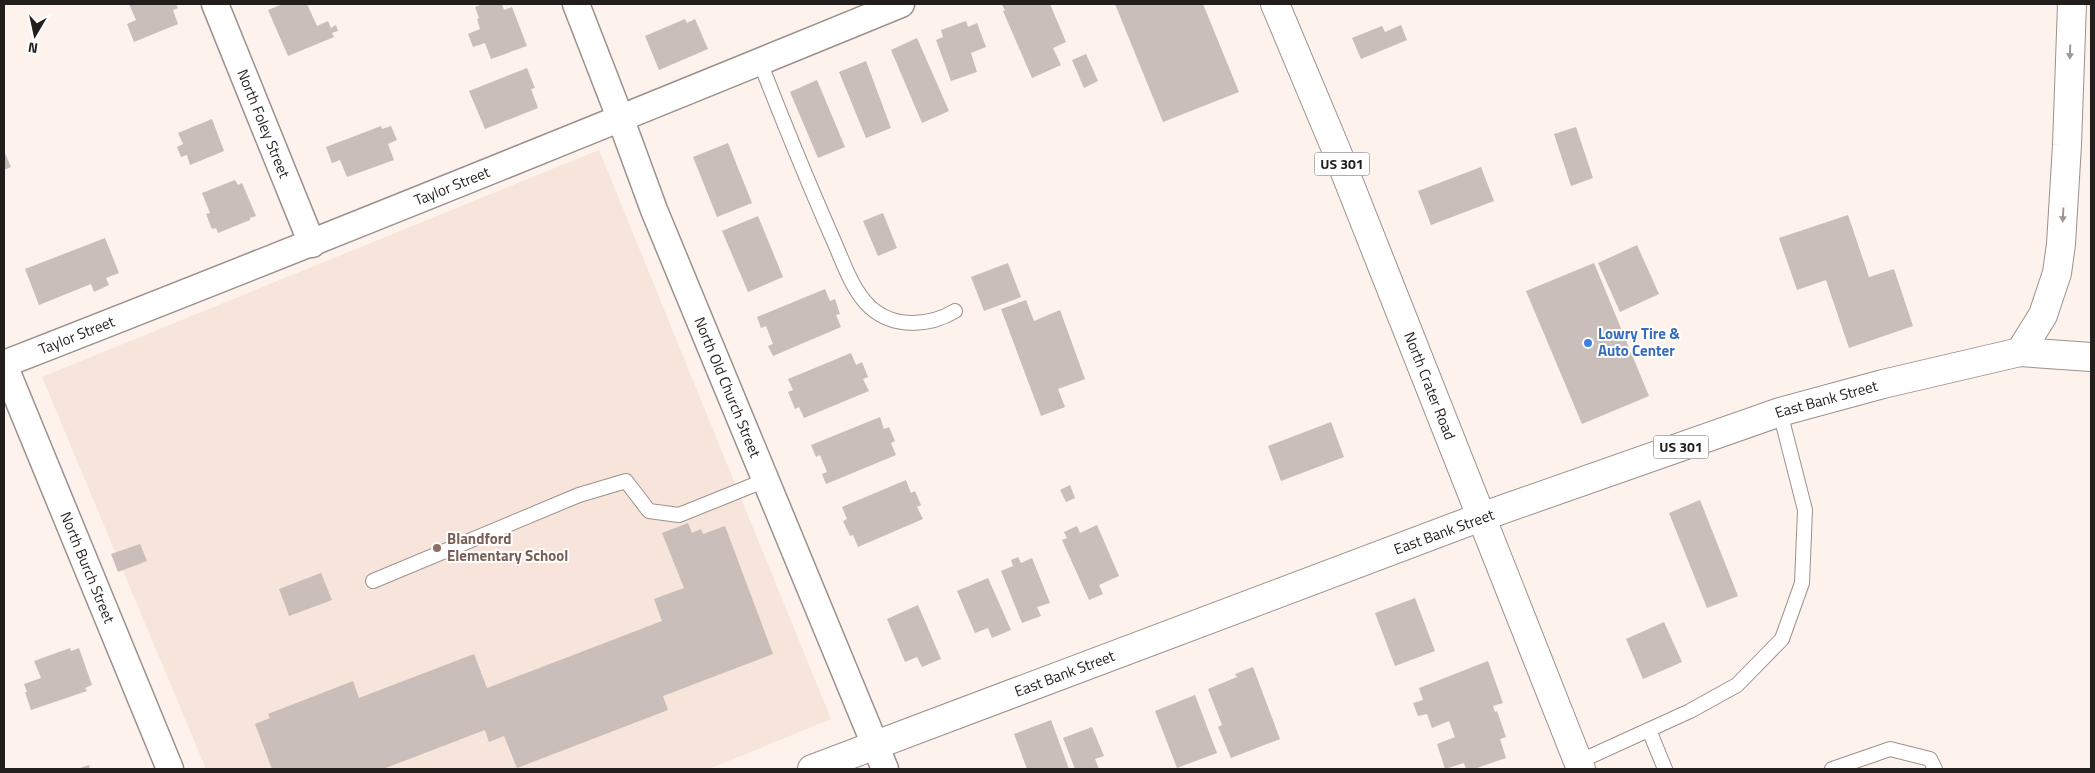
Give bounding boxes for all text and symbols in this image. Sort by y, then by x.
north arrow [10,10,60,60]
text: N [26,37,39,59]
one-way arrow [2066,45,2074,61]
street label: North Foley Street [231,66,296,182]
road number: US 301 [1314,152,1370,175]
street label: Taylor Street [411,160,494,211]
one-way arrow [2058,207,2066,223]
street label: Taylor Street [35,310,118,360]
street label: North Old Church Street [688,313,767,462]
place label: Lowry Tire & Auto Center [1598,322,1680,362]
street label: North Crater Road [1398,328,1462,443]
marker: Lowry Tire & Auto Center [1582,337,1594,349]
street label: East Bank Street [1772,374,1881,424]
road number: US 301 [1654,436,1708,458]
street label: East Bank Street [1390,502,1498,560]
street label: North Burch Street [54,508,121,627]
place label: Blandford Elementary School [447,527,568,567]
marker: Blandford Elementary School [431,542,443,554]
street label: East Bank Street [1011,644,1119,703]

